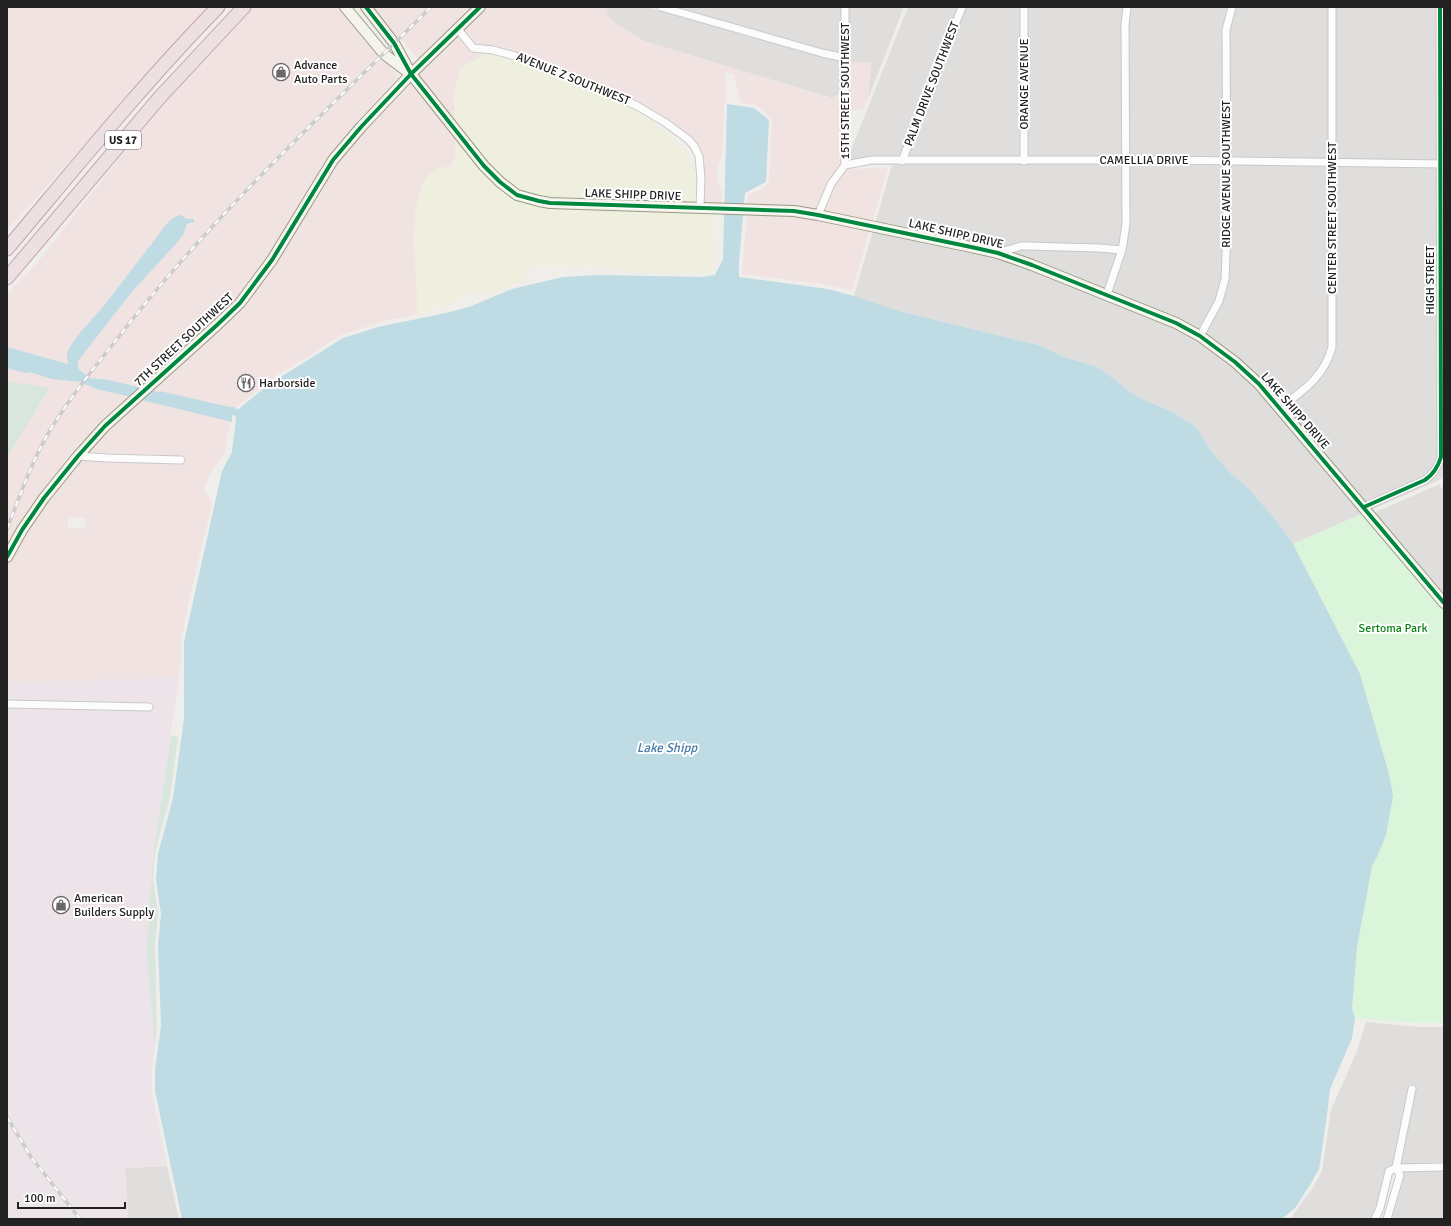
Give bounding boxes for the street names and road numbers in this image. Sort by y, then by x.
street label: PALM DRIVE SOUTHWEST [901,19,963,149]
street label: 15TH STREET SOUTHWEST [838,22,853,159]
street label: ORANGE AVENUE [1017,38,1032,130]
street label: AVENUE Z SOUTHWEST [514,49,632,109]
street label: RIDGE AVENUE SOUTHWEST [1219,100,1234,248]
road number: US 17 [105,131,141,149]
street label: CENTER STREET SOUTHWEST [1325,142,1340,294]
street label: CAMELLIA DRIVE [1099,153,1189,168]
street label: LAKE SHIPP DRIVE [584,186,682,204]
street label: LAKE SHIPP DRIVE [907,216,1005,252]
street label: HIGH STREET [1423,245,1438,315]
street label: 7TH STREET SOUTHWEST [131,290,237,390]
street label: LAKE SHIPP DRIVE [1258,370,1333,453]

